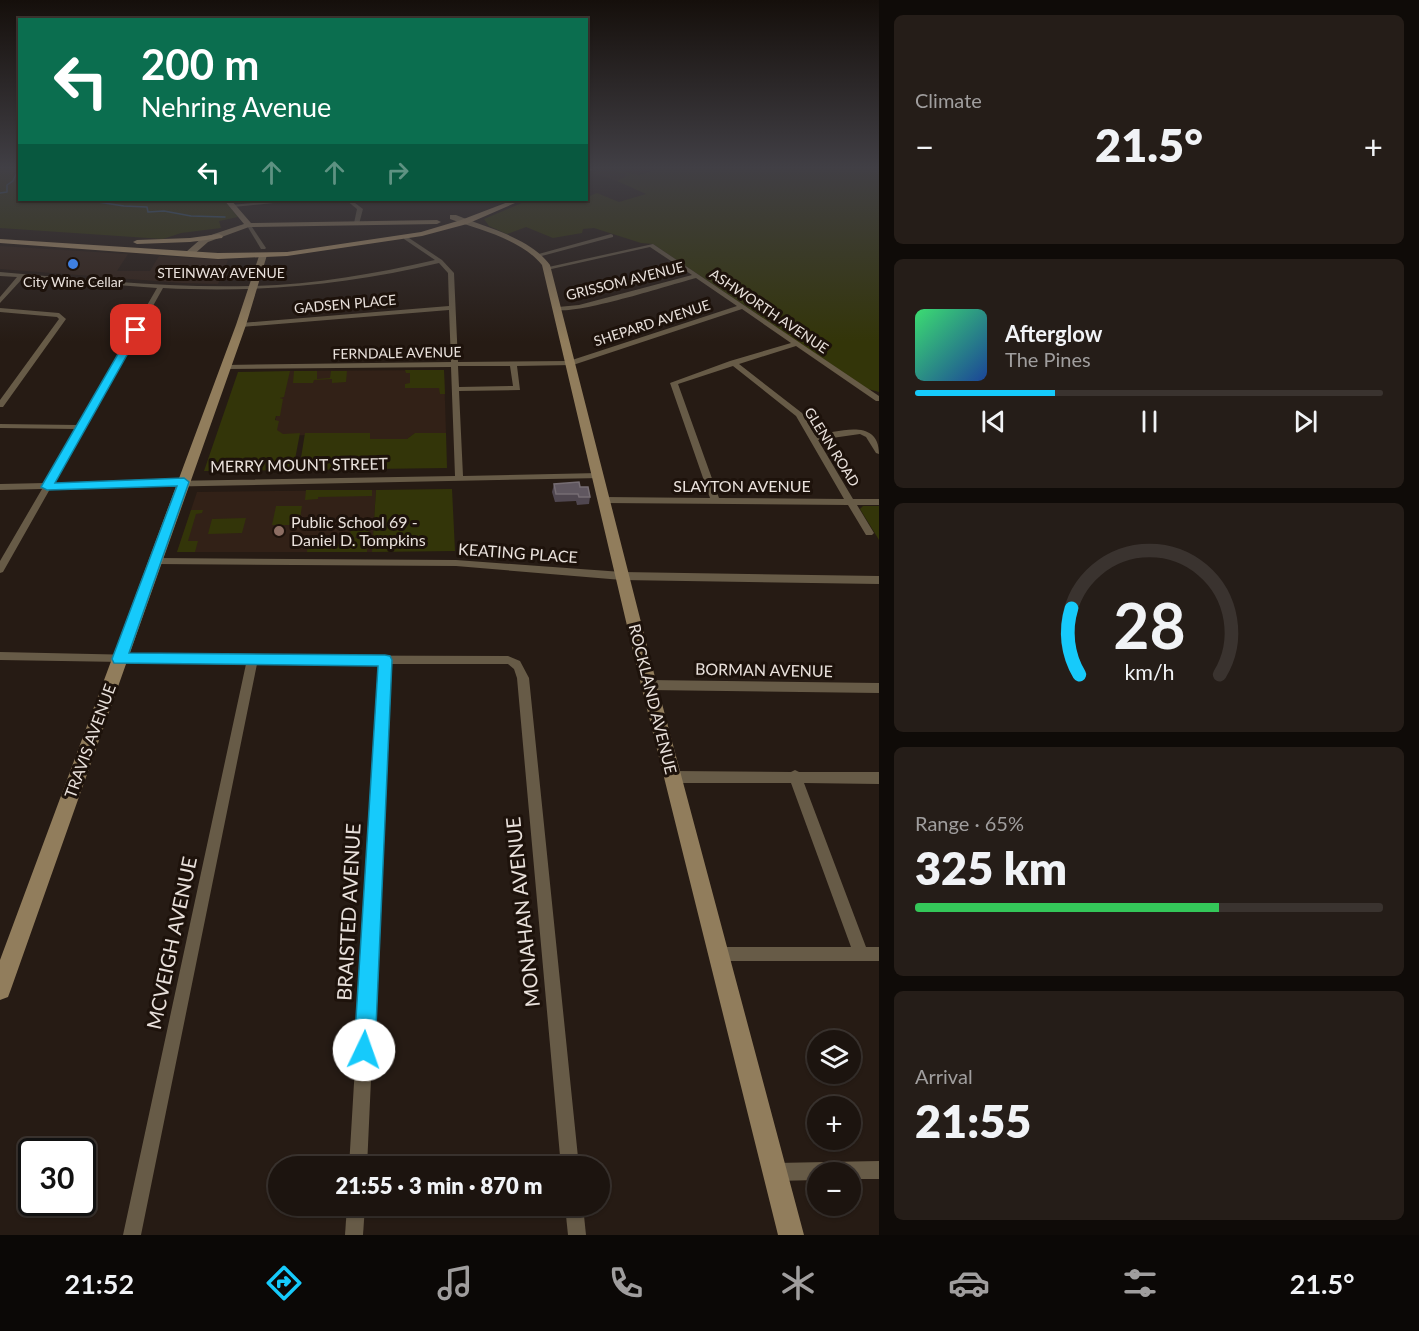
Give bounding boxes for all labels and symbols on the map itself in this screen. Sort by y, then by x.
marker: City Wine Cellar [66,257,80,271]
street label: GRISSOM AVENUE [564,258,686,303]
street label: STEINWAY AVENUE [157,264,285,281]
street label: ASHWORTH AVENUE [707,265,832,357]
place label: City Wine Cellar [23,273,123,290]
street label: GADSEN PLACE [293,291,397,316]
street label: SHEPARD AVENUE [591,296,712,349]
pin [110,304,161,355]
street label: FERNDALE AVENUE [332,343,462,362]
street label: GLENN ROAD [801,404,864,489]
street label: MERRY MOUNT STREET [210,453,389,476]
street label: SLAYTON AVENUE [673,476,811,495]
place label: Public School 69 - Daniel D. Tompkins [291,512,426,549]
marker: Public School 69 - Daniel D. Tompkins [272,524,286,538]
street label: KEATING PLACE [458,539,578,566]
street label: ROCKLAND AVENUE [626,622,681,776]
street label: BORMAN AVENUE [695,659,833,680]
street label: TRAVIS AVENUE [60,681,119,801]
street label: MONAHAN AVENUE [500,816,544,1008]
street label: BRAISTED AVENUE [331,823,365,1001]
street label: MCVEIGH AVENUE [141,854,201,1031]
position arrow [332,1018,396,1082]
speed limit sign: 30 [18,1138,96,1216]

